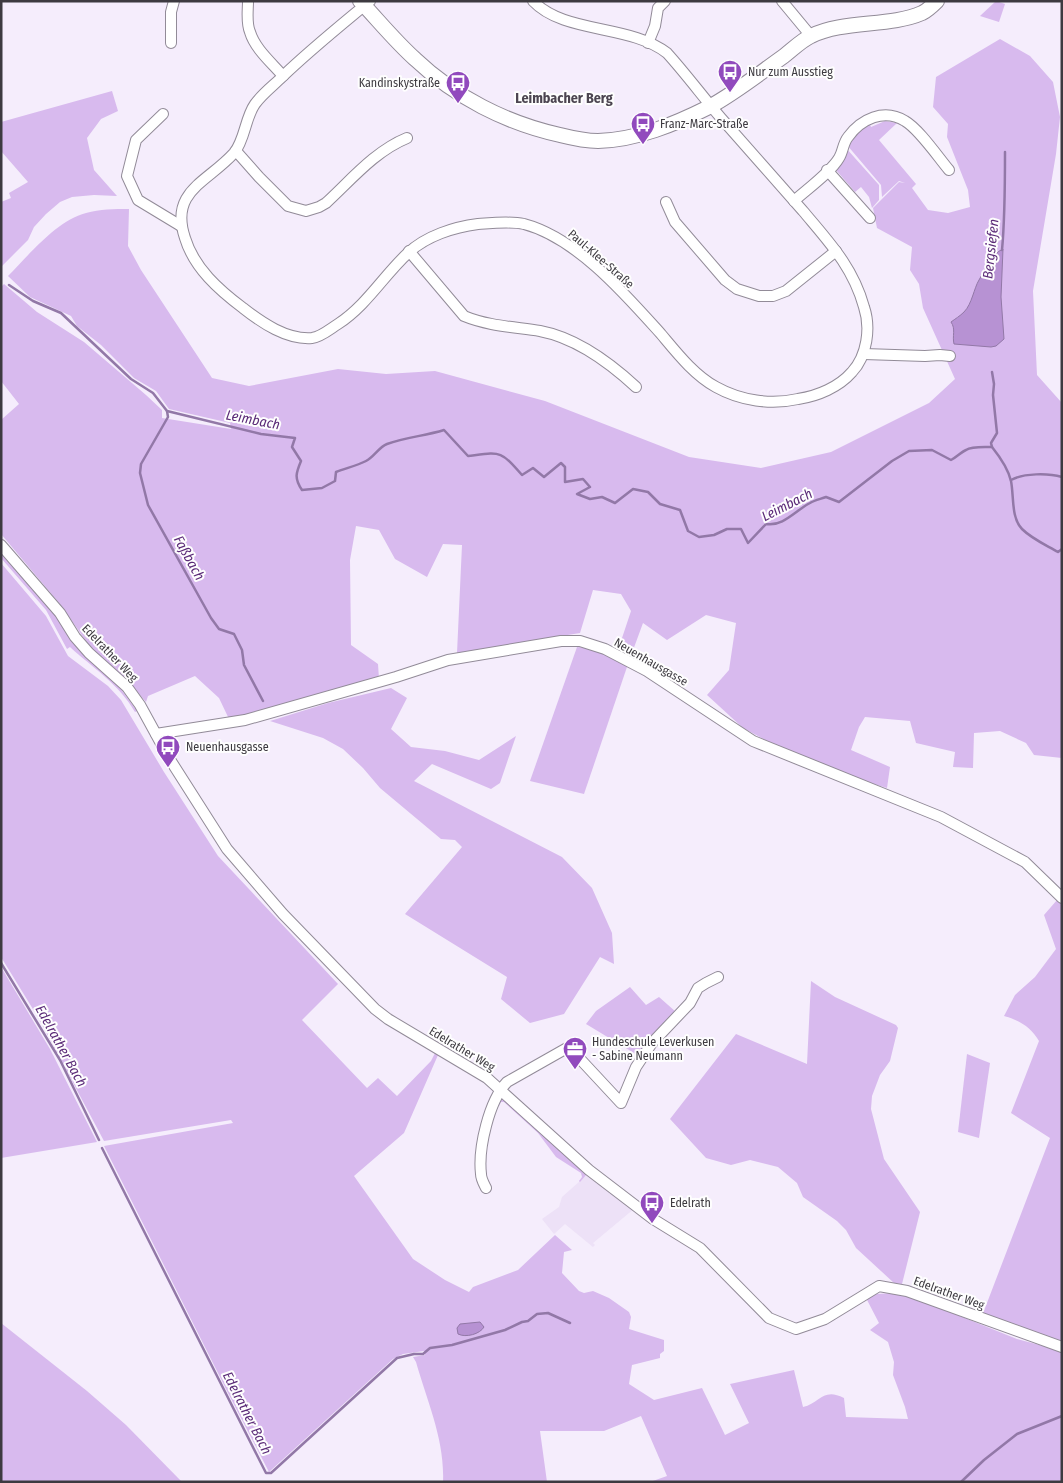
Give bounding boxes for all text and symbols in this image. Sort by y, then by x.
bus stop icon: Nur zum Ausstieg [717,59,743,93]
place label: Nur zum Ausstieg [748,65,833,79]
bus stop icon: Kandinskystraße [445,70,471,104]
place label: Kandinskystraße [359,76,440,90]
district label: Leimbacher Berg [515,90,613,107]
bus stop icon: Franz-Marc-Straße [630,111,656,145]
place label: Franz-Marc-Straße [660,117,748,131]
water label: Bergsiefen [979,218,1003,280]
street label: Paul-Klee-Straße [565,227,637,291]
water label: Leimbach [225,406,281,434]
water label: Leimbach [759,485,815,525]
water label: Faßbach [170,533,208,583]
street label: Edelrather Weg [79,621,141,685]
street label: Neuenhausgasse [612,635,690,689]
bus stop icon: Neuenhausgasse [155,734,181,768]
place label: Neuenhausgasse [186,740,269,754]
water label: Edelrather Bach [32,1002,90,1090]
street label: Edelrather Weg [427,1024,498,1074]
place label: Hundeschule Leverkusen - Sabine Neumann [592,1035,714,1063]
office icon: Hundeschule Leverkusen - Sabine Neumann [562,1036,588,1070]
bus stop icon: Edelrath [639,1190,665,1224]
place label: Edelrath [670,1196,711,1210]
street label: Edelrather Weg [912,1274,987,1312]
water label: Edelrather Bach [219,1369,275,1457]

